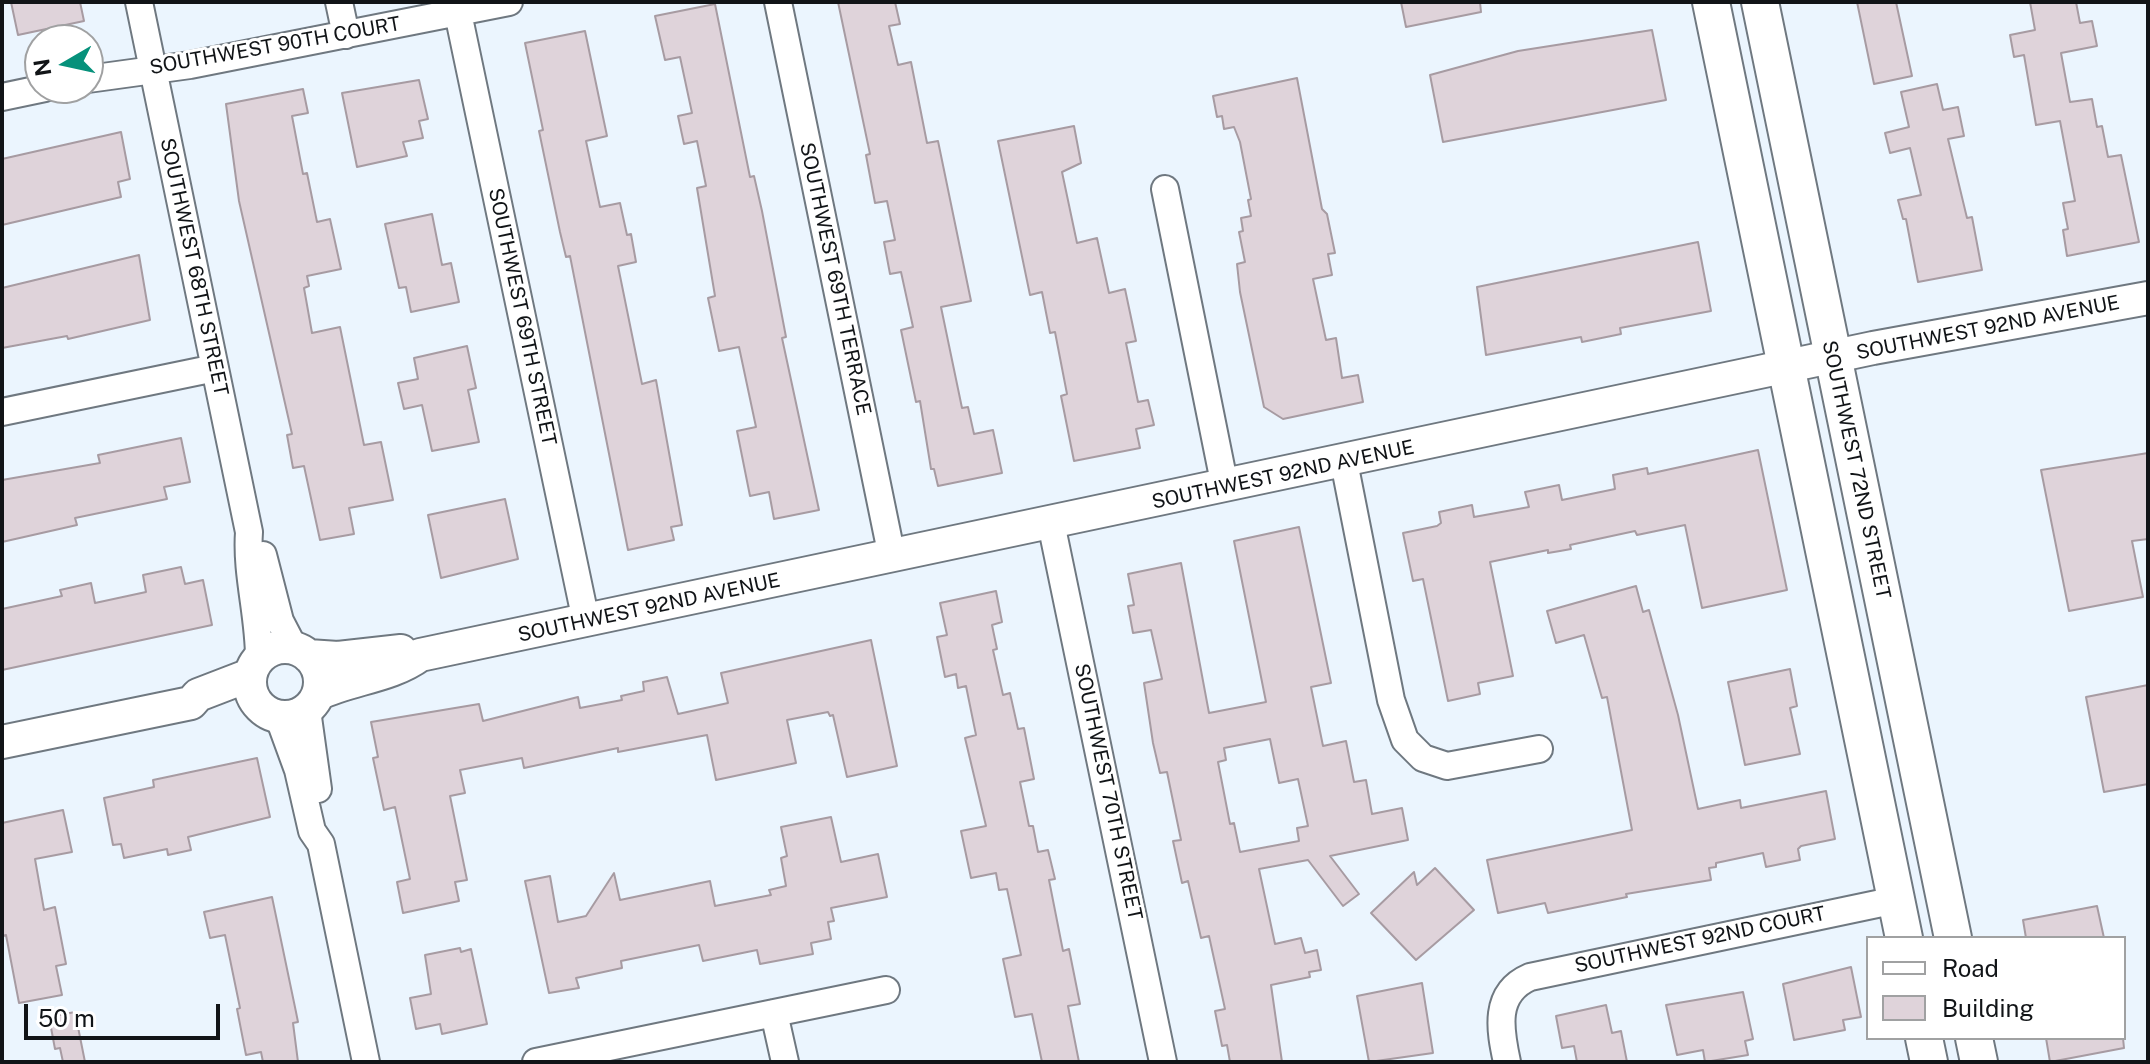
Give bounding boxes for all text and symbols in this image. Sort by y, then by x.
street label: SOUTHWEST 90TH COURT [148,12,402,80]
north arrow [24,24,104,104]
text: N [28,57,56,78]
street label: SOUTHWEST 68TH STREET [155,136,233,398]
street label: SOUTHWEST 69TH TERRACE [794,140,876,418]
street label: SOUTHWEST 69TH STREET [483,186,561,448]
street label: SOUTHWEST 92ND AVENUE [1854,291,2122,365]
street label: SOUTHWEST 72ND STREET [1817,339,1895,601]
street label: SOUTHWEST 92ND AVENUE [1150,435,1416,515]
street label: SOUTHWEST 92ND AVENUE [516,568,782,648]
street label: SOUTHWEST 70TH STREET [1069,662,1147,922]
street label: SOUTHWEST 92ND COURT [1572,902,1828,978]
legend [1866,936,2126,1040]
text: Road [1942,954,1999,982]
scale bar [28,988,224,1038]
text: Building [1942,994,2034,1022]
text: 50 m [38,1004,95,1032]

